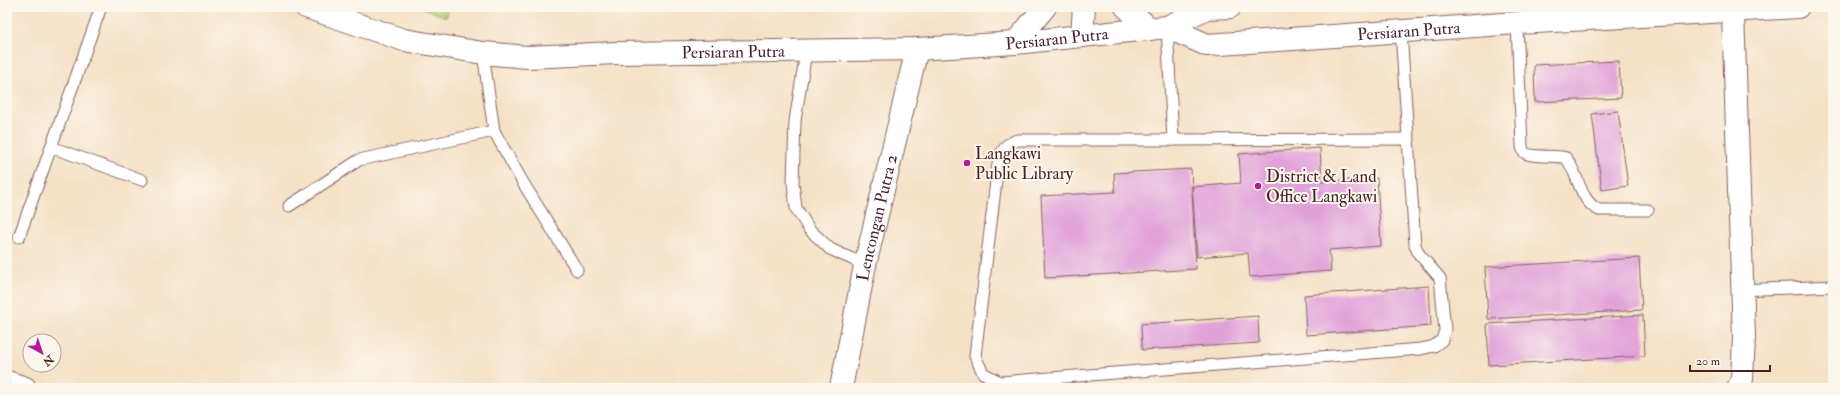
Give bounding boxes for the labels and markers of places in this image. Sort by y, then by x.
place label: Langkawi Public Library [975,143,1074,185]
marker: Langkawi Public Library [962,158,972,168]
place label: District & Land Office Langkawi [1266,166,1378,207]
marker: District & Land Office Langkawi [1253,181,1263,191]

